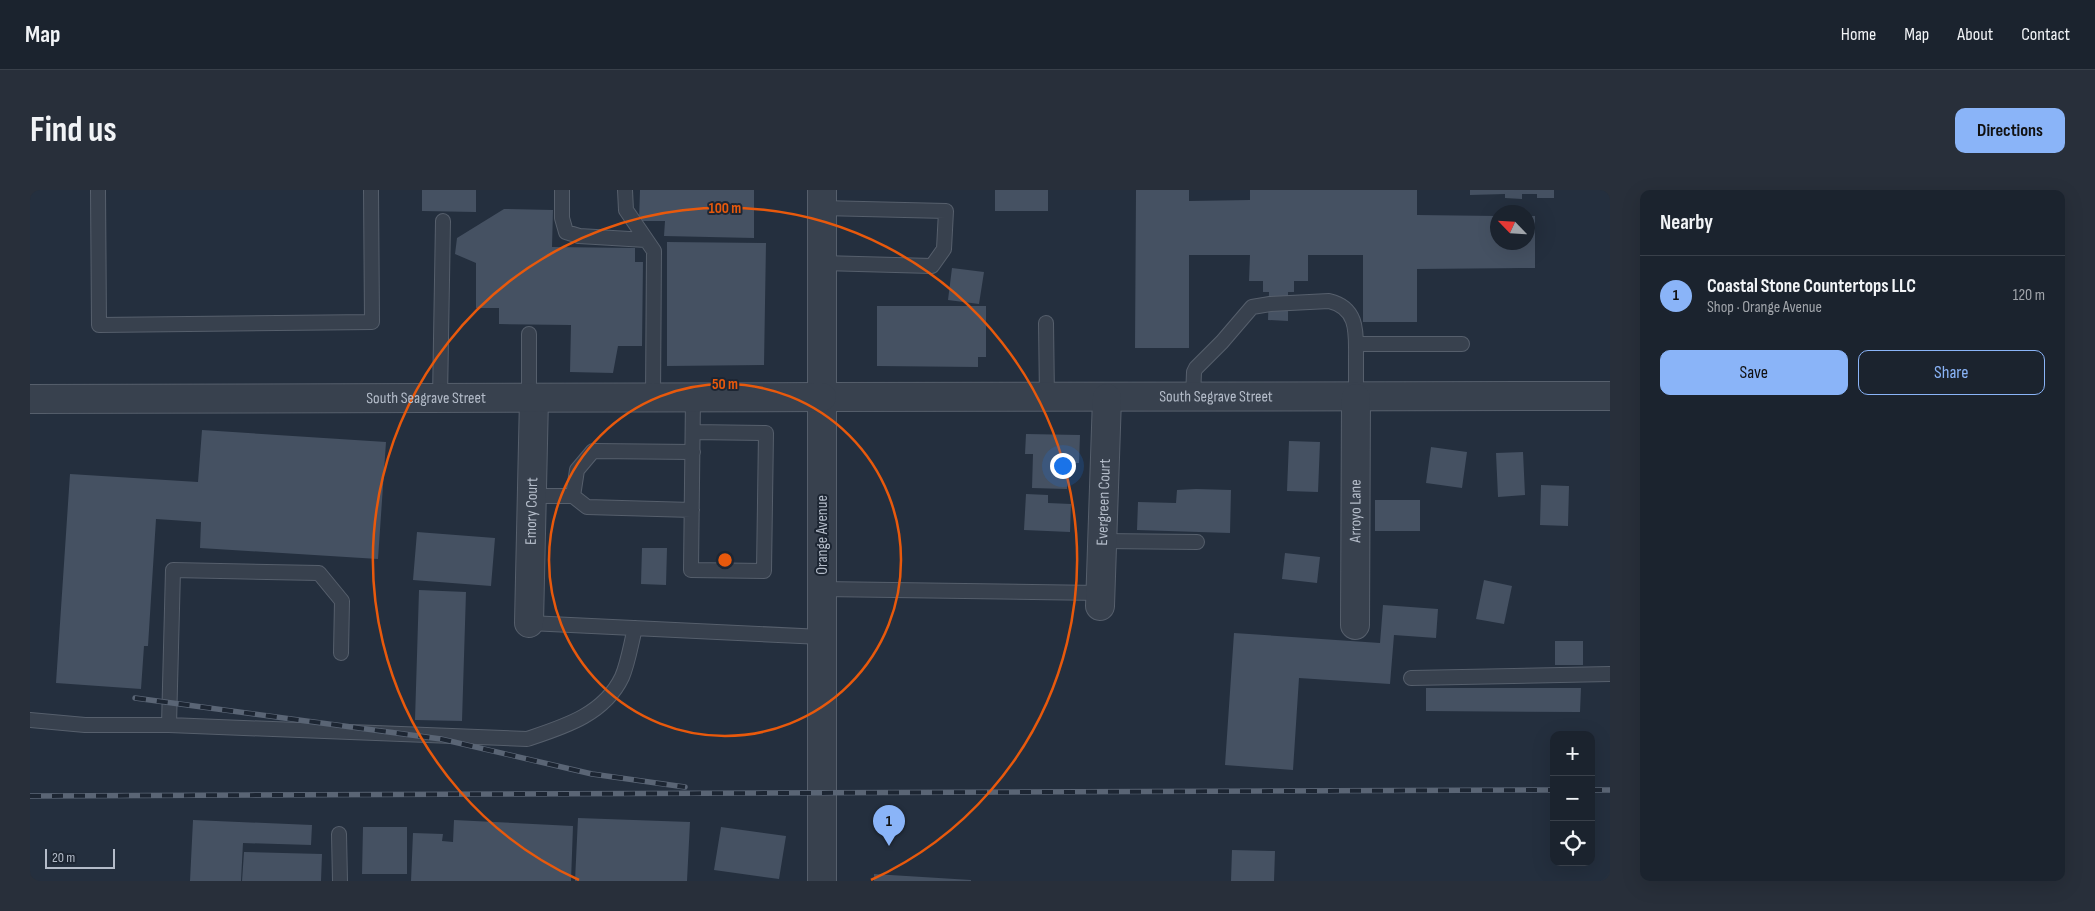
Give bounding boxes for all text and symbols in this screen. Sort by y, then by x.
text: Map [25,20,60,49]
text: Home [1841,24,1876,45]
text: Map [1904,24,1929,45]
text: About [1957,24,1993,45]
text: Contact [2021,24,2070,45]
button: Directions [1955,108,2065,153]
text: Find us [30,109,117,152]
text: 100 m [709,199,741,218]
north arrow [1490,205,1535,250]
text: Nearby [1660,210,1713,235]
text: Coastal Stone Countertops LLC [1707,275,1916,298]
text: 1 [1673,286,1679,305]
text: 120 m [2013,286,2045,305]
text: Shop · Orange Avenue [1707,298,1822,317]
button: Save [1660,350,1848,395]
button: Share [1858,350,2045,395]
text: 50 m [712,375,738,394]
street label: South Segrave Street [1159,387,1273,406]
street label: South Seagrave Street [366,388,486,408]
your location [1050,453,1076,479]
street label: Evergreen Court [1093,458,1114,546]
street label: Emory Court [521,477,542,545]
street label: Arroyo Lane [1346,479,1365,544]
street label: Orange Avenue [813,495,832,575]
centre of rings [716,551,734,569]
map controls [1550,731,1595,866]
button: + [1550,731,1595,776]
button: − [1550,776,1595,821]
pin: 1 [873,805,905,846]
button: locate [1550,821,1595,866]
scale bar [45,846,115,869]
text: 20 m [52,849,75,866]

